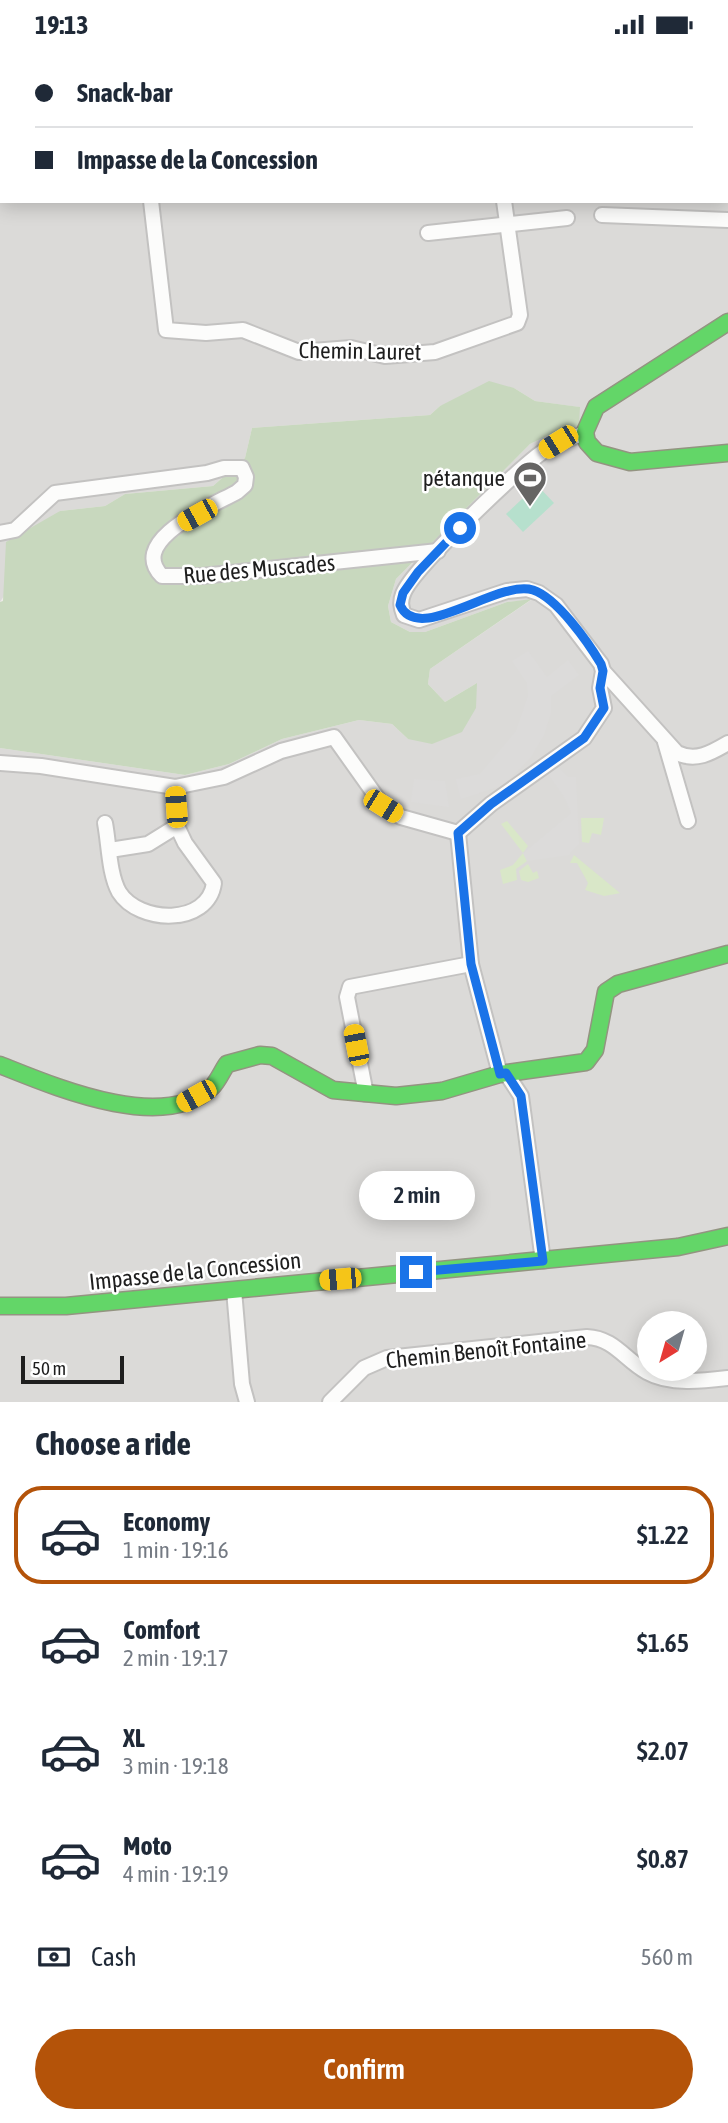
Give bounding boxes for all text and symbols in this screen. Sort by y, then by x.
text: 19:13 [35,10,89,40]
text: Snack-bar [77,78,172,108]
text: Impasse de la Concession [77,145,318,175]
street label: Chemin Lauret [298,337,422,365]
car [535,422,582,462]
sports icon: pétanque [511,459,549,508]
place label: pétanque [423,465,505,491]
car [174,496,221,534]
route start [444,512,476,544]
street label: Rue des Muscades [182,549,336,589]
car [165,785,188,829]
car [360,786,407,826]
car [342,1022,371,1068]
car [173,1077,220,1115]
callout: 2 min [358,1171,474,1219]
text: 2 min [394,1182,440,1208]
street label: Impasse de la Concession [88,1247,302,1295]
route end [400,1256,432,1288]
car [319,1267,362,1291]
north arrow [637,1311,707,1381]
map controls [637,1311,707,1381]
street label: Chemin Benoît Fontaine [384,1327,588,1373]
scale bar [21,1353,124,1385]
text: 50 m [32,1357,66,1379]
text: Choose a ride [35,1425,191,1462]
icon: car [39,1504,102,1567]
text: Economy [123,1507,210,1537]
text: $1.22 [637,1520,689,1550]
text: 1 min · 19:16 [123,1537,229,1563]
icon: car [39,1612,102,1675]
text: Comfort [123,1615,200,1645]
text: $1.65 [637,1628,689,1658]
text: 2 min · 19:17 [123,1645,229,1671]
icon: car [39,1720,102,1783]
text: XL [123,1723,145,1753]
text: $2.07 [637,1736,689,1766]
text: 3 min · 19:18 [123,1753,229,1779]
icon: car [39,1828,102,1891]
text: Moto [123,1831,172,1861]
text: $0.87 [637,1844,689,1874]
text: 4 min · 19:19 [123,1861,229,1887]
icon: cash [35,1938,73,1976]
text: Cash [91,1942,137,1972]
text: 560 m [641,1944,693,1970]
button: Confirm [35,2029,693,2109]

